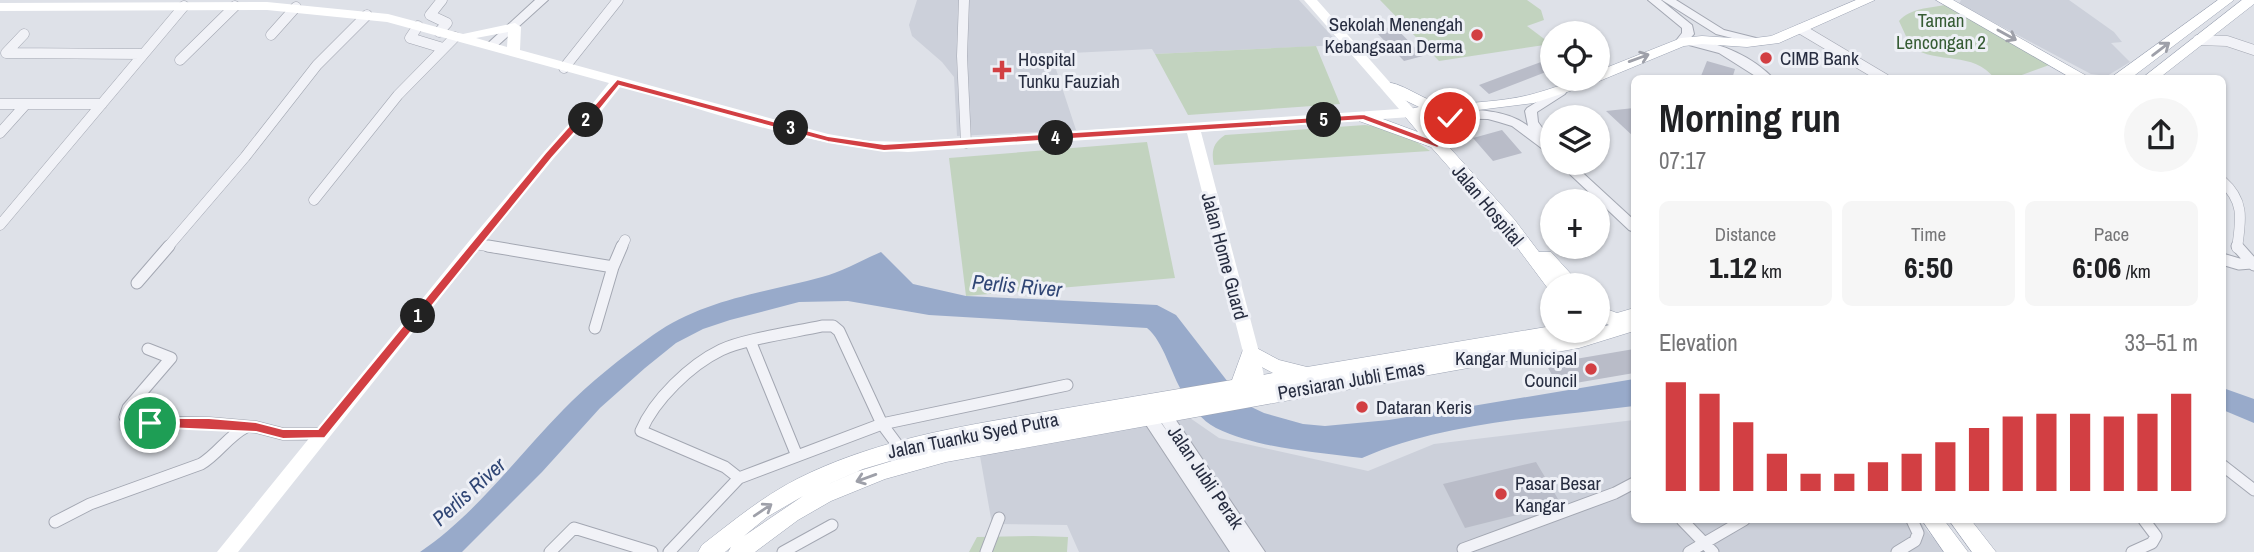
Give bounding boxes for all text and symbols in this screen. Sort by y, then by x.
park label: Taman Lencongan 2 [1896,7,1986,55]
place label: Sekolah Menengah Kebangsaan Derma [1324,11,1463,59]
map controls [1540,21,1610,343]
button: locate [1540,21,1610,91]
marker: Sekolah Menengah Kebangsaan Derma [1469,27,1485,43]
one-way arrow [1996,28,2016,42]
one-way arrow [2151,42,2170,56]
place label: CIMB Bank [1780,45,1859,71]
place label: Hospital Tunku Fauziah [1018,46,1120,94]
one-way arrow [1627,50,1649,63]
marker: CIMB Bank [1758,50,1774,66]
marker: Hospital Tunku Fauziah [992,60,1012,80]
pin [1420,88,1480,148]
text: Morning run [1659,93,1841,144]
button: share [2124,98,2198,172]
icon: check [1431,99,1469,137]
pin: 2 [568,102,604,138]
pin: 5 [1306,102,1342,138]
button: layers [1540,105,1610,175]
text: 2 [581,106,590,132]
text: 5 [1319,106,1328,132]
pin: 3 [774,110,808,146]
text: 3 [786,114,795,140]
pin: 4 [1038,120,1074,156]
text: 4 [1051,124,1060,150]
text: 07:17 [1659,145,1706,176]
street label: Jalan Hospital [1446,159,1530,251]
street label: Jalan Home Guard [1196,189,1254,323]
button: + [1540,189,1610,259]
text: Distance [1715,221,1776,247]
text: Time [1911,221,1946,247]
text: Pace [2094,221,2129,247]
text: 1.12 [1709,247,1757,287]
text: 6:50 [1904,247,1953,287]
text: 6:06 [2072,247,2121,287]
text: km [1757,258,1782,284]
text: /km [2121,258,2151,284]
water label: Perlis River [971,267,1064,304]
button: − [1540,273,1610,343]
pin: 1 [400,298,436,334]
text: 1 [413,302,422,328]
text: Elevation [1659,327,1738,358]
text: 33–51 m [2125,327,2198,358]
place label: Kangar Municipal Council [1455,345,1577,393]
street label: Persiaran Jubli Emas [1275,354,1427,406]
marker: Kangar Municipal Council [1583,361,1599,377]
pin [120,393,180,453]
place label: Dataran Keris [1376,394,1472,420]
marker: Dataran Keris [1354,399,1370,415]
icon: arrive [131,404,169,442]
street label: Jalan Tuanku Syed Putra [885,406,1061,464]
street label: Jalan Jubli Perak [1162,420,1250,534]
water label: Perlis River [426,450,513,532]
place label: Pasar Besar Kangar [1515,470,1602,518]
one-way arrow [855,473,877,485]
marker: Pasar Besar Kangar [1493,486,1509,502]
one-way arrow [753,503,772,517]

